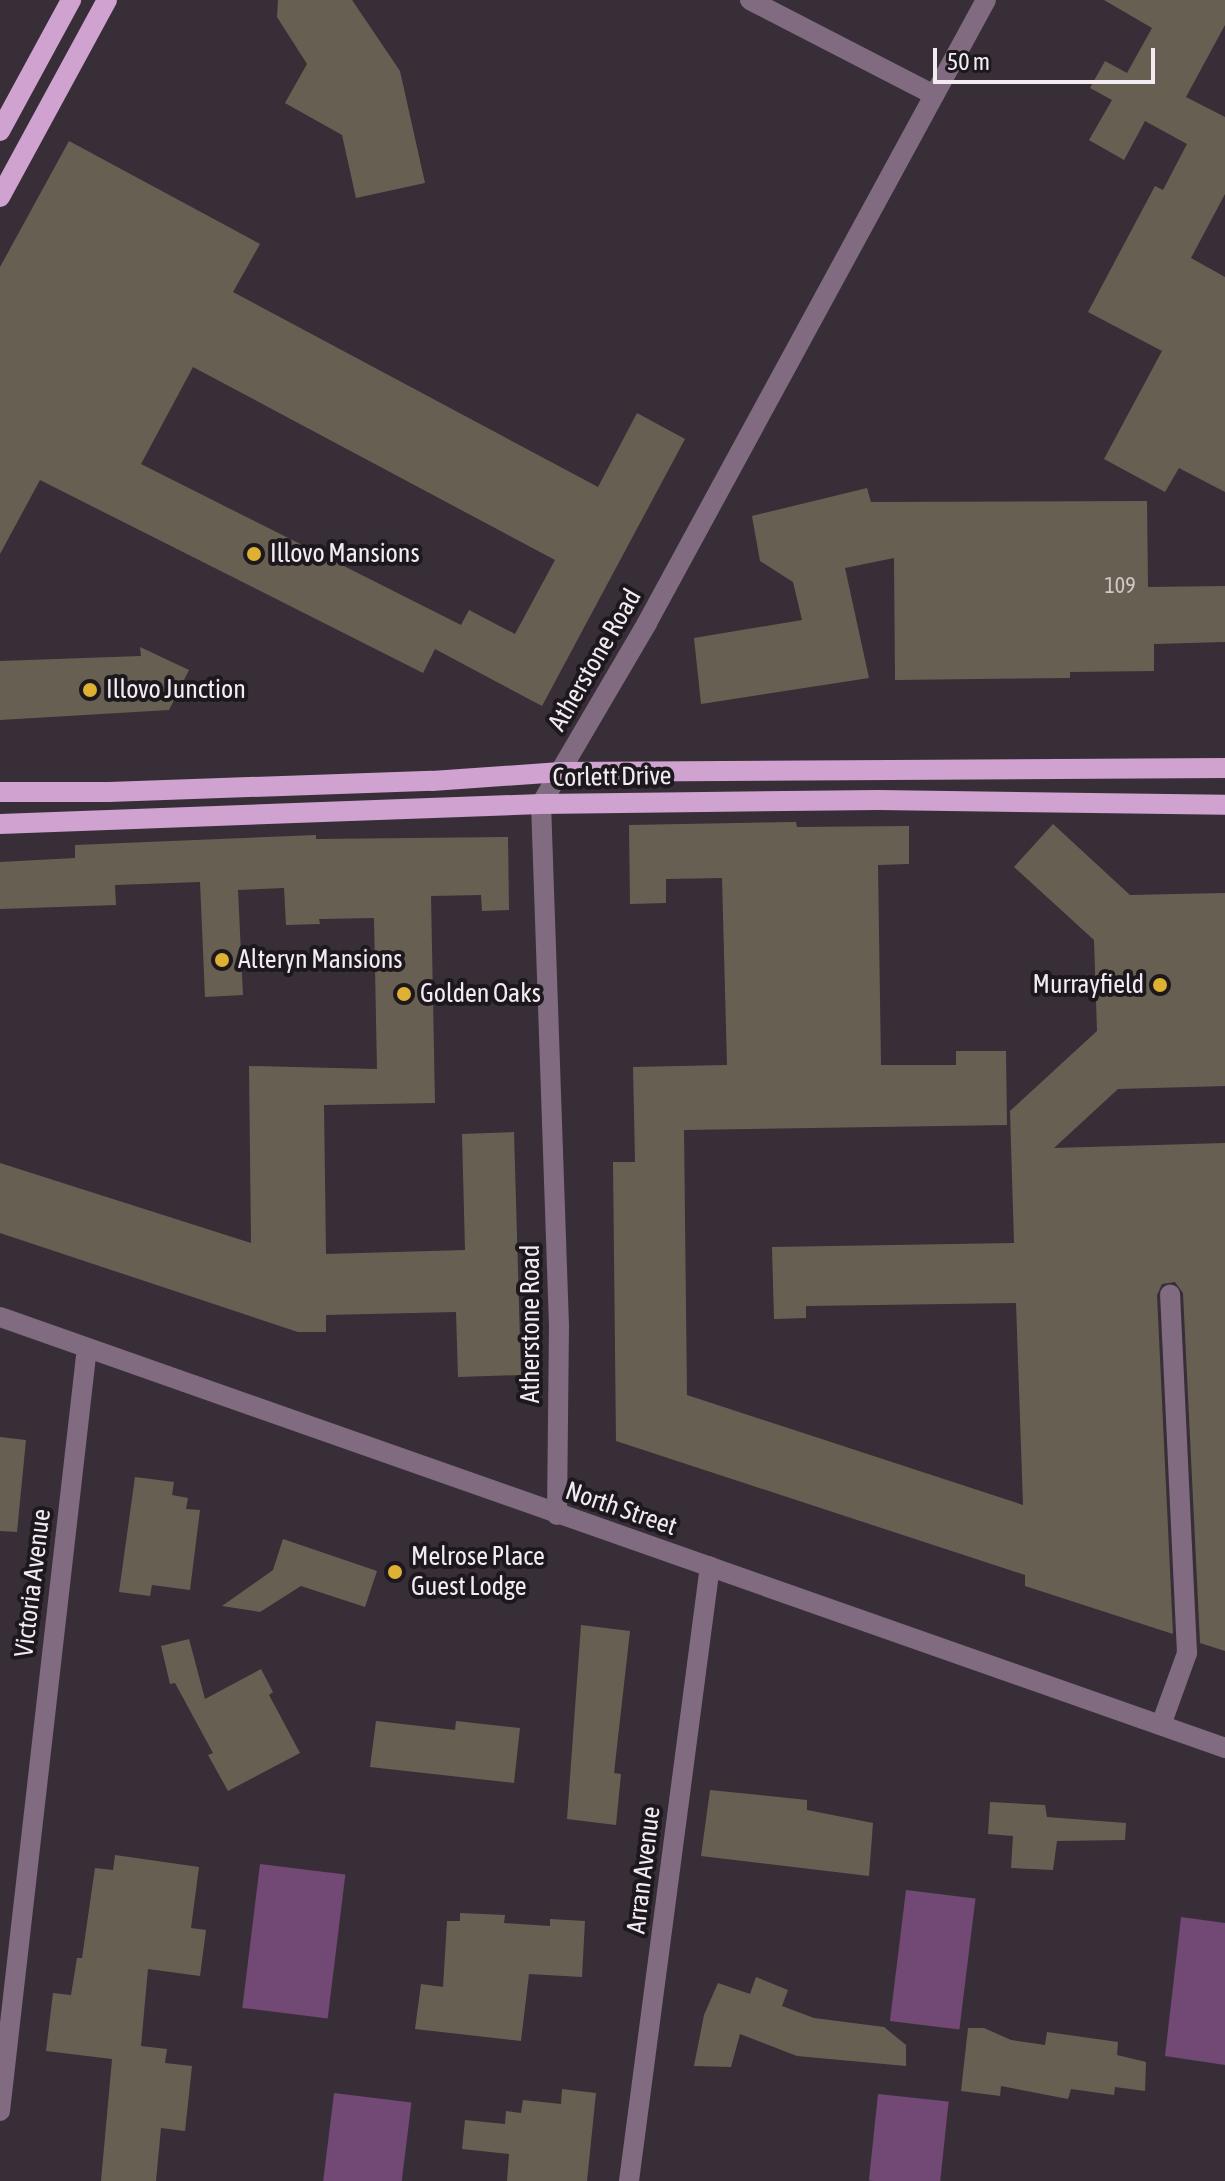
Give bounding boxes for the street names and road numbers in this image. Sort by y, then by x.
street label: Atherstone Road [542,584,648,736]
street label: Corlett Drive [552,760,672,794]
street label: Atherstone Road [515,1245,547,1403]
street label: North Street [561,1475,681,1543]
street label: Victoria Avenue [8,1507,58,1659]
street label: Arran Avenue [621,1805,667,1935]

